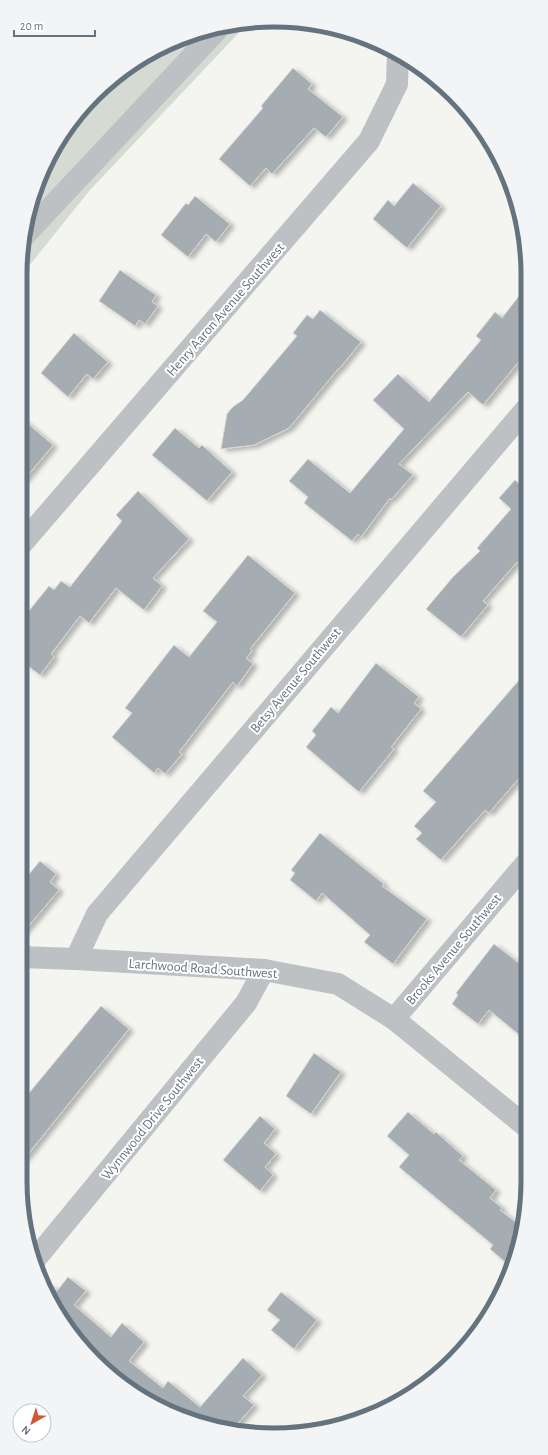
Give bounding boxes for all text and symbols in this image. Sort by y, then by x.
scale bar [14,12,95,38]
text: 20 m [20,20,43,32]
street label: Henry Aaron Avenue Southwest [164,240,288,379]
street label: Betsy Avenue Southwest [248,625,344,736]
street label: Brooks Avenue Southwest [403,891,504,1008]
street label: Larchwood Road Southwest [128,957,278,981]
street label: Wynnwood Drive Southwest [99,1054,207,1183]
north arrow [12,1403,52,1443]
text: N [20,1424,32,1437]

